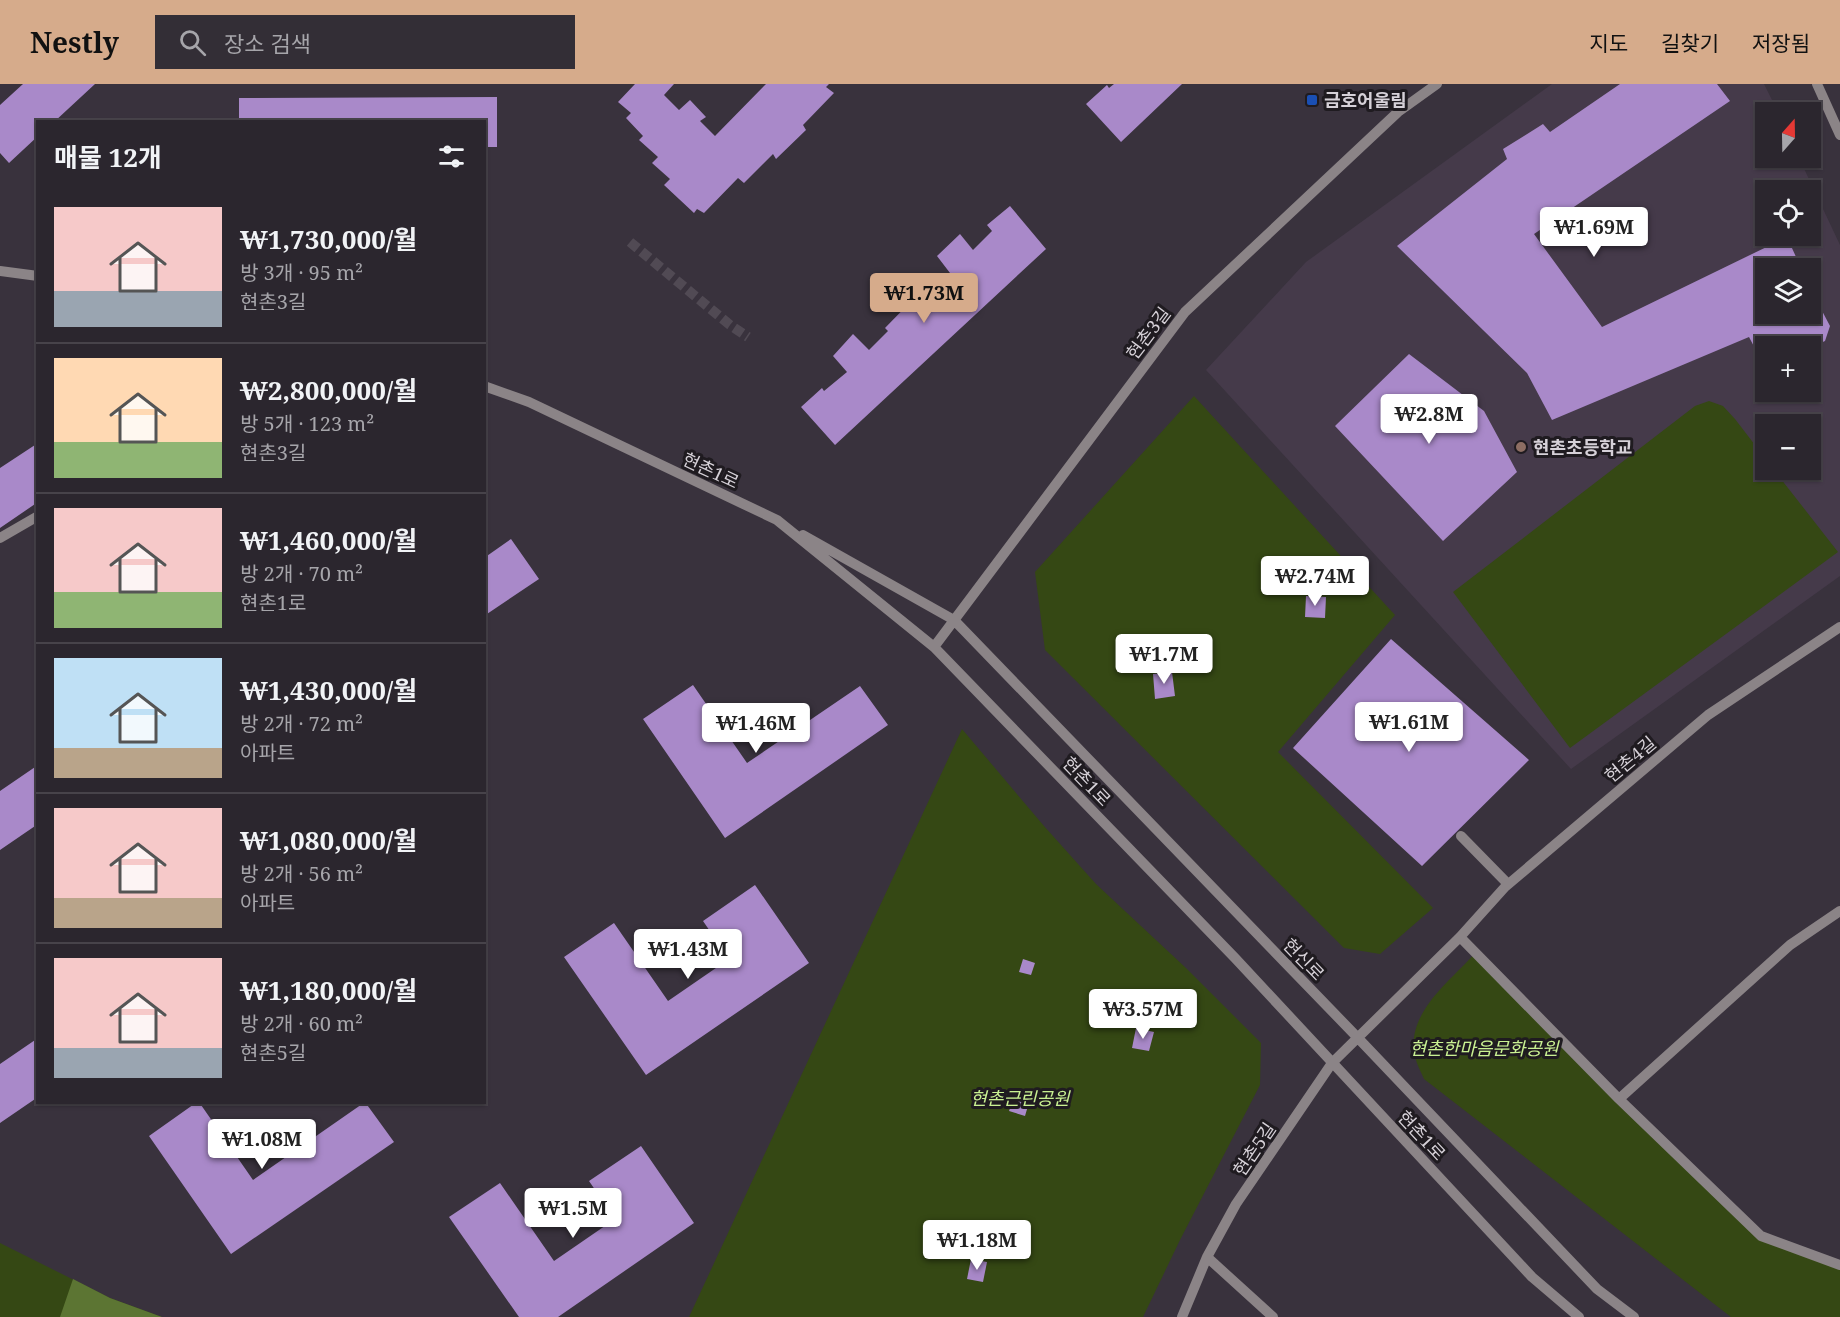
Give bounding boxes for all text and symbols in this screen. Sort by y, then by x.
search box [155,15,575,69]
text: Nestly [30,23,119,61]
icon: search [176,26,209,59]
text: 장소 검색 [224,28,311,58]
text: 지도 [1589,29,1628,57]
text: 길찾기 [1661,29,1719,57]
text: 저장됨 [1752,29,1810,57]
place label: 금호어울림 [1324,88,1407,112]
marker: 금호어울림 [1305,93,1319,107]
north arrow [1755,102,1821,168]
map controls [1755,102,1821,480]
text: 매물 12개 [54,139,162,175]
icon: filters [435,140,468,173]
button: locate [1755,180,1821,246]
pin: ₩1.69M [1545,207,1643,258]
text: ₩1.69M [1554,213,1634,240]
text: ₩1,730,000/월 [240,221,417,257]
icon: home [102,231,174,303]
button: layers [1755,258,1821,324]
text: 방 3개 · 95 m² [240,259,363,286]
pin: ₩1.73M [875,273,973,324]
text: ₩1.73M [884,279,964,306]
text: 현촌3길 [240,288,306,315]
street label: 현촌3길 [1120,302,1176,364]
button: + [1755,336,1821,402]
text: ₩2,800,000/월 [240,372,417,408]
icon: home [102,382,174,454]
pin: ₩2.8M [1387,394,1471,445]
text: ₩2.8M [1395,400,1463,427]
text: 방 5개 · 123 m² [240,410,374,437]
button: − [1755,414,1821,480]
place label: 현촌초등학교 [1533,435,1632,459]
text: 현촌3길 [240,439,306,466]
marker: 현촌초등학교 [1514,440,1528,454]
street label: 현촌1로 [679,446,743,494]
text: ₩1,460,000/월 [240,522,417,558]
icon: home [102,532,174,604]
pin: ₩2.74M [1266,556,1364,607]
text: 방 2개 · 70 m² [240,560,363,587]
text: ₩2.74M [1275,562,1355,589]
text: 현촌1로 [240,589,306,616]
pin: ₩1.7M [1122,634,1206,685]
text: ₩1.7M [1130,640,1198,667]
text: ₩1,430,000/월 [240,672,417,708]
icon: home [102,682,174,754]
pin: ₩1.61M [1360,702,1458,753]
pin: ₩1.46M [707,703,805,754]
text: ₩1.61M [1369,708,1449,735]
text: ₩1.46M [716,709,796,736]
text: 방 2개 · 72 m² [240,710,363,737]
street label: 현촌4길 [1599,731,1661,787]
text: 아파트 [240,739,295,766]
street label: 현촌1로 [1058,751,1116,811]
text: ₩1,080,000/월 [240,822,417,858]
icon: home [102,832,174,904]
text: 방 2개 · 56 m² [240,860,363,887]
text: 아파트 [240,889,295,916]
pin: ₩1.43M [639,929,737,980]
street label: 현신로 [1278,933,1330,985]
text: ₩1.43M [648,935,728,962]
text: ₩1,180,000/월 [240,972,417,1008]
icon: home [102,982,174,1054]
pin: ₩3.57M [1094,989,1192,1040]
text: ₩3.57M [1103,995,1183,1022]
text: 방 2개 · 60 m² [240,1010,363,1037]
park label: 현촌한마음문화공원 [1409,1036,1560,1060]
text: 현촌5길 [240,1039,306,1066]
park label: 현촌근린공원 [970,1086,1071,1110]
street label: 현촌1로 [1393,1105,1451,1165]
street label: 현촌5길 [1227,1118,1281,1180]
pin: ₩1.08M [213,1119,311,1170]
text: ₩1.08M [222,1125,302,1152]
pin: ₩1.5M [531,1188,615,1239]
text: ₩1.5M [539,1194,607,1221]
pin: ₩1.18M [928,1220,1026,1271]
text: ₩1.18M [937,1226,1017,1253]

